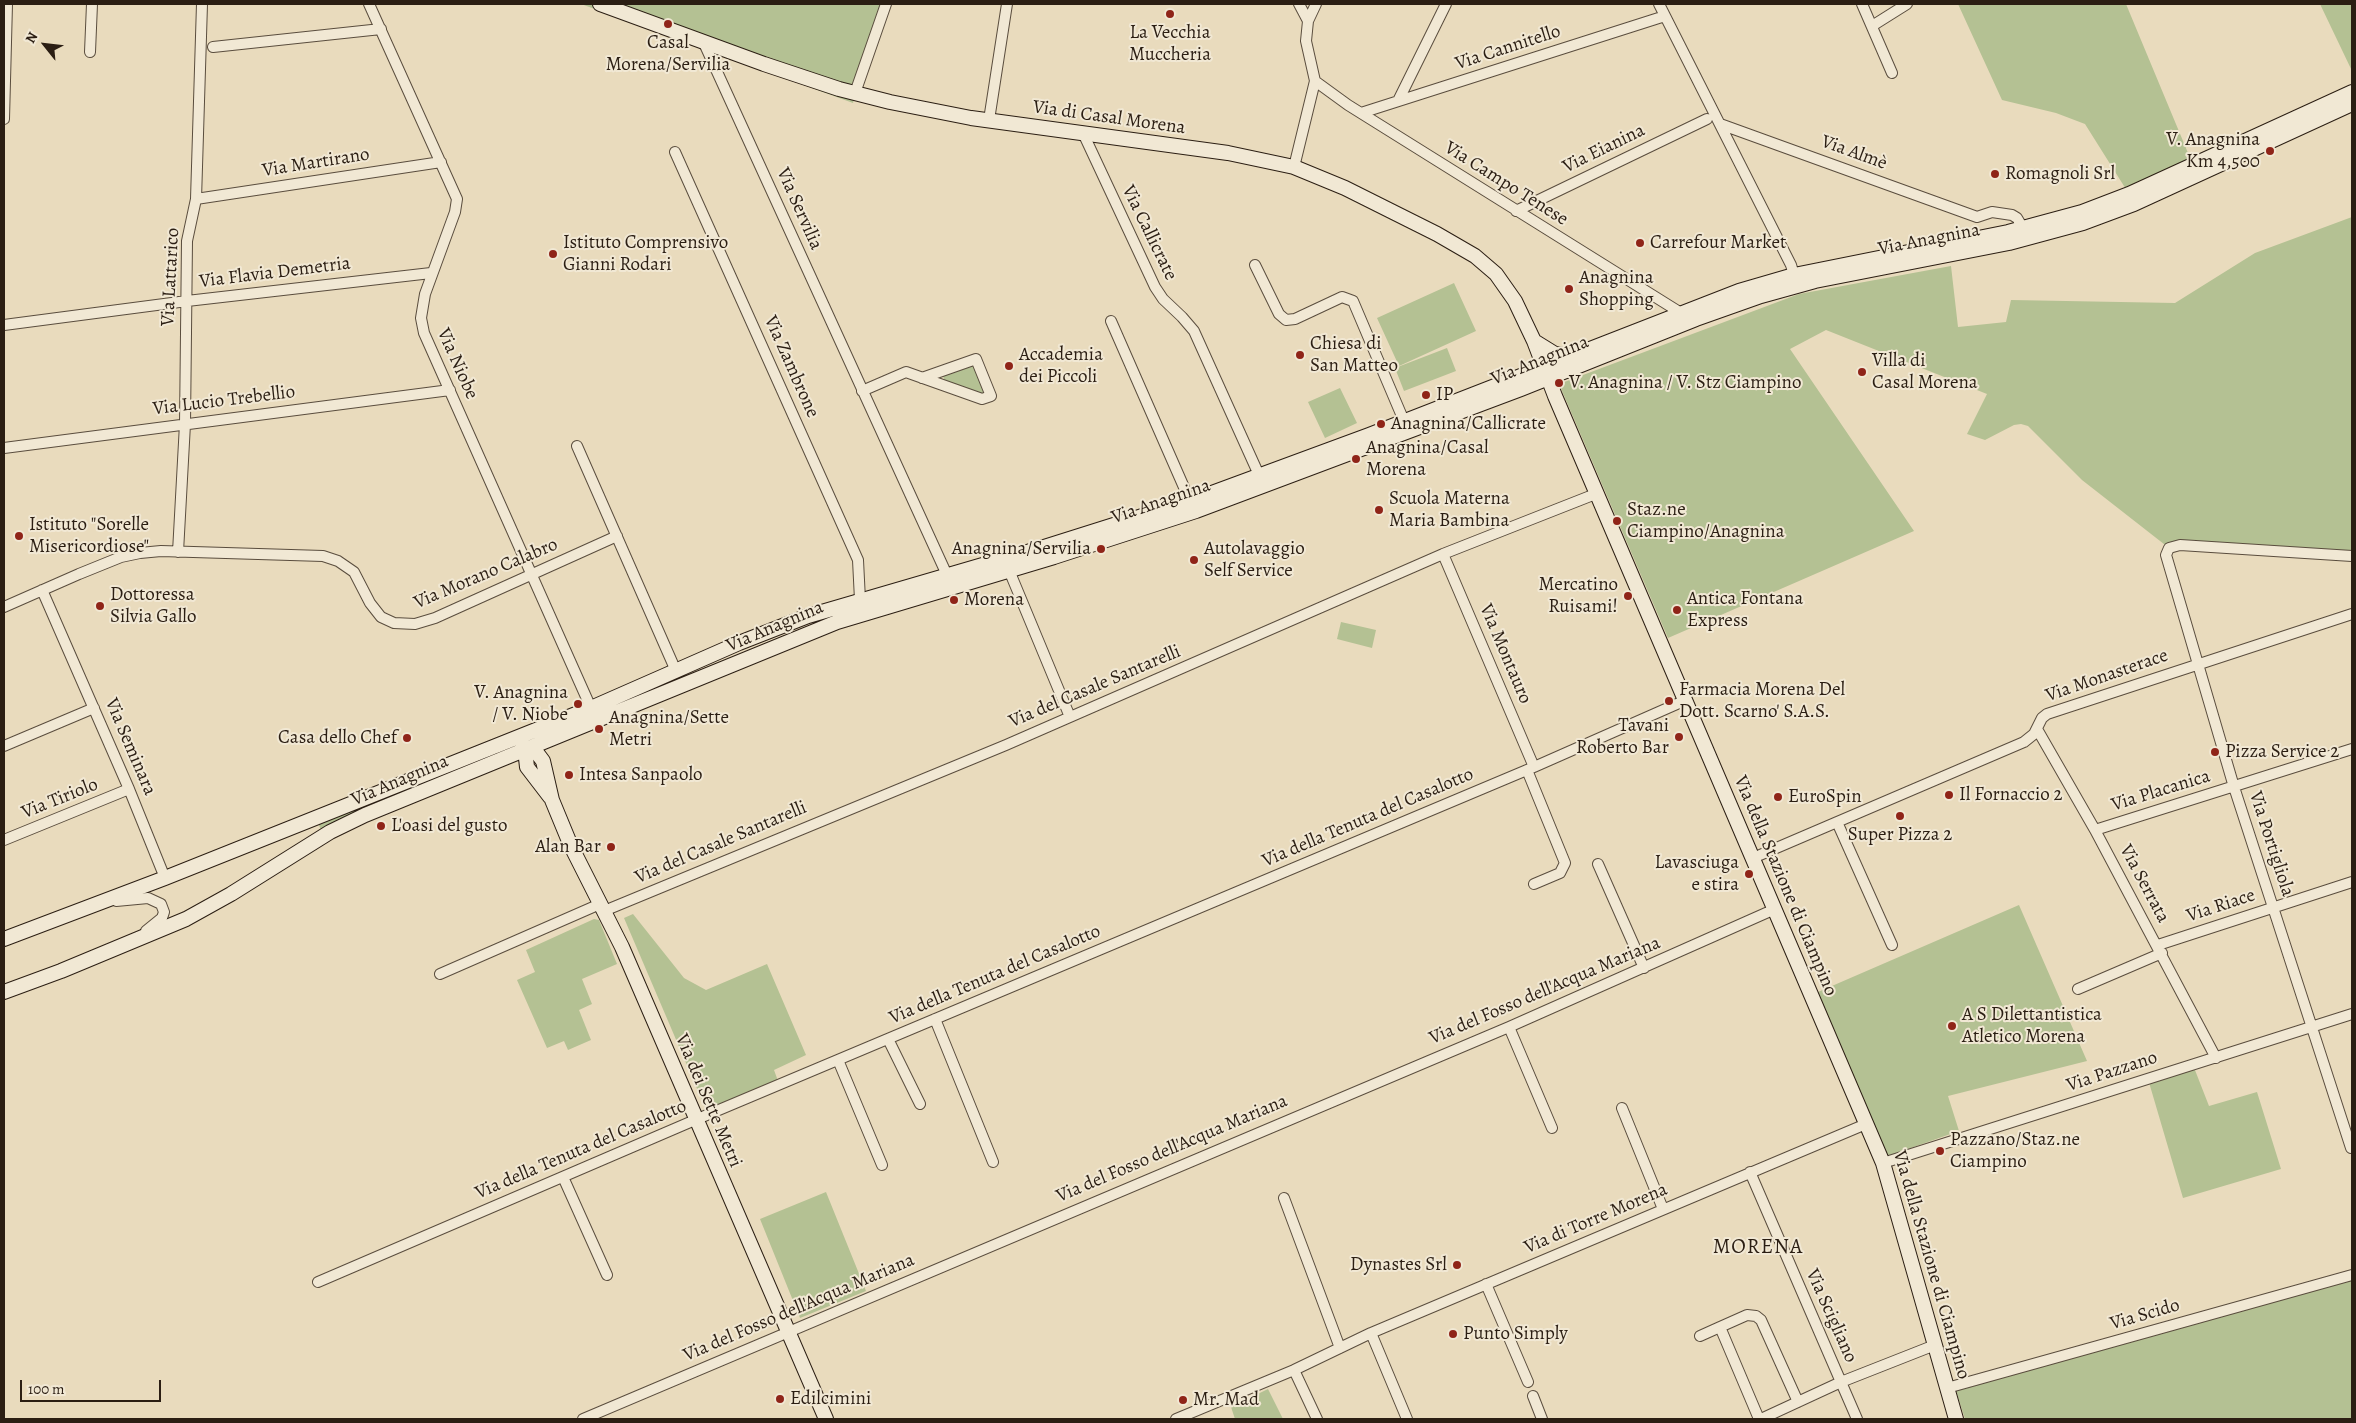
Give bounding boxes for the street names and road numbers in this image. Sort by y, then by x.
street label: Via Cannitello [1453,20,1563,76]
street label: Via di Casal Morena [1031,96,1187,140]
street label: Via Eianina [1559,119,1649,179]
street label: Via Almè [1818,131,1890,175]
street label: Via Campo Tenese [1440,137,1572,231]
street label: Via Martirano [261,143,371,183]
street label: Via Servilia [771,165,827,253]
street label: Via Callicrate [1116,182,1182,284]
street label: Via Anagnina [1876,219,1982,261]
street label: Via Lattarico [157,227,185,327]
street label: Via Flavia Demetria [198,252,352,294]
street label: Via Zambrone [758,312,824,422]
street label: Via Niobe [431,325,483,403]
street label: Via Anagnina [1488,331,1592,391]
street label: Via Lucio Trebellio [152,381,296,421]
street label: Via Anagnina [1108,474,1214,530]
street label: Via Morano Calabro [411,533,561,615]
street label: Via Anagnina [723,596,827,658]
street label: Via Montauro [1474,601,1536,707]
street label: Via del Casale Santarelli [1006,640,1184,734]
street label: Via Monasterace [2043,644,2171,708]
street label: Via Seminara [99,695,161,799]
street label: Via Anagnina [348,750,452,812]
street label: Via della Tenuta del Casalotto [1259,763,1477,873]
street label: Via Placanica [2109,765,2213,817]
street label: Via della Stazione di Ciampino [1728,772,1842,1000]
street label: Via Tiriolo [19,773,101,825]
street label: Via Portigliola [2243,789,2299,899]
street label: Via del Casale Santarelli [632,796,810,890]
street label: Via Serrata [2114,841,2174,927]
street label: Via Riace [2184,884,2258,928]
street label: Via della Tenuta del Casalotto [886,920,1104,1030]
street label: Via del Fosso dell'Acqua Mariana [1426,932,1664,1050]
street label: Via dei Sette Metri [670,1031,746,1171]
street label: Via Pazzano [2064,1047,2160,1097]
street label: Via del Fosso dell'Acqua Mariana [1053,1090,1291,1208]
street label: Via della Tenuta del Casalotto [472,1095,690,1205]
street label: Via della Stazione di Ciampino [1887,1148,1975,1382]
street label: Via di Torre Morena [1521,1179,1671,1259]
street label: Via del Fosso dell'Acqua Mariana [680,1249,918,1367]
street label: Via Scigliano [1800,1266,1862,1366]
street label: Via Scido [2107,1294,2183,1336]

